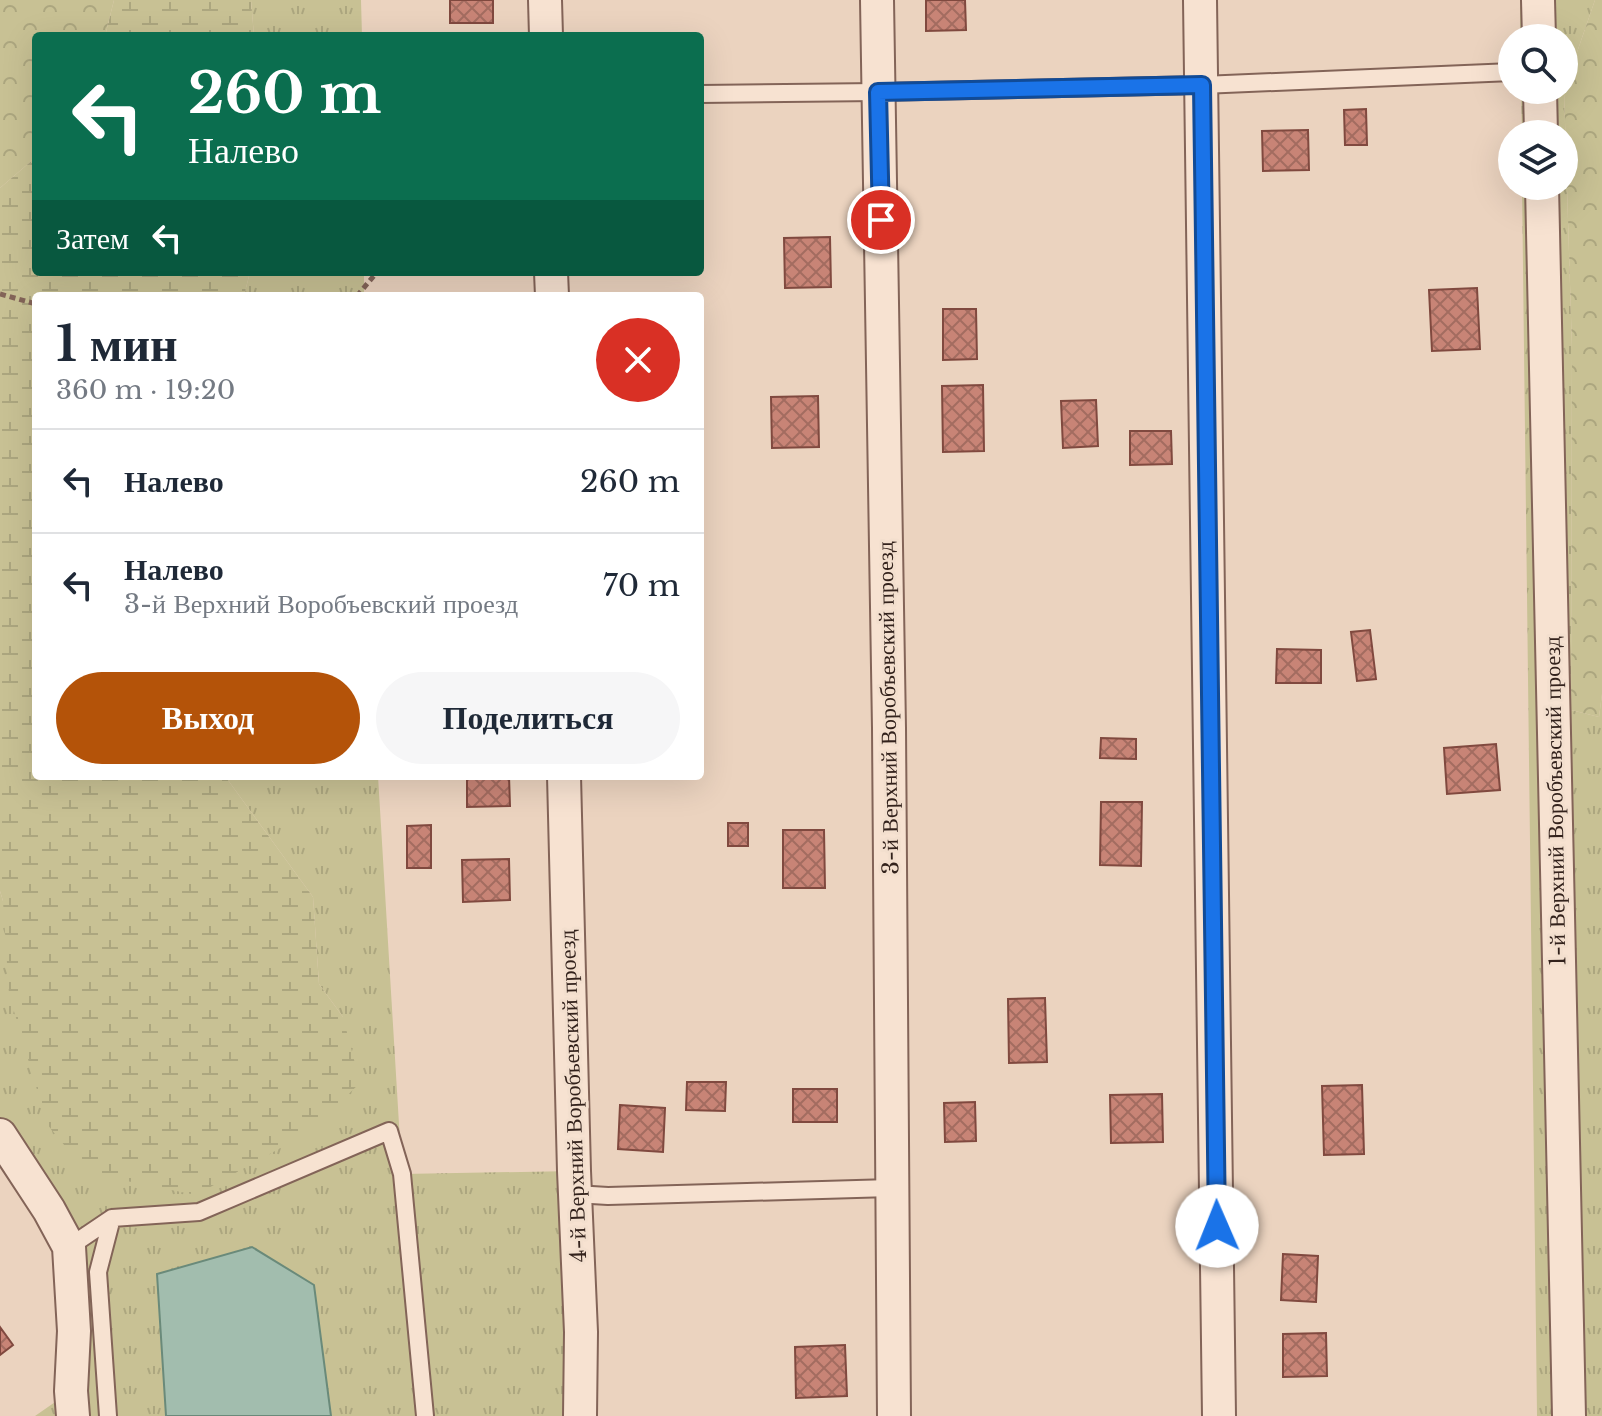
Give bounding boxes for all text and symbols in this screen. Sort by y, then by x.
map controls [1498,24,1578,200]
button: search [1498,24,1578,104]
text: 260 m [188,59,381,128]
icon: left [56,64,160,168]
button: layers [1498,120,1578,200]
text: Налево [188,128,299,173]
pin [847,186,915,254]
icon: arrive [859,198,903,242]
icon: left [145,216,189,260]
text: Затем [56,220,129,257]
text: 1 мин [56,314,178,374]
button: close [596,318,680,402]
text: 360 m · 19:20 [56,374,235,406]
icon: left [56,459,100,503]
text: Налево [124,463,224,500]
text: 260 m [580,463,680,500]
street label: 3-й Верхний Воробъевский проезд [872,541,904,875]
text: Налево [124,551,224,588]
icon: left [56,563,100,607]
text: 70 m [603,567,680,604]
text: 3-й Верхний Воробъевский проезд [124,588,518,620]
street label: 1-й Верхний Воробъевский проезд [1539,636,1571,966]
button: Выход [56,672,360,764]
button: Поделиться [376,672,680,764]
street label: 4-й Верхний Воробъевский проезд [554,929,592,1263]
position arrow [1175,1184,1259,1268]

